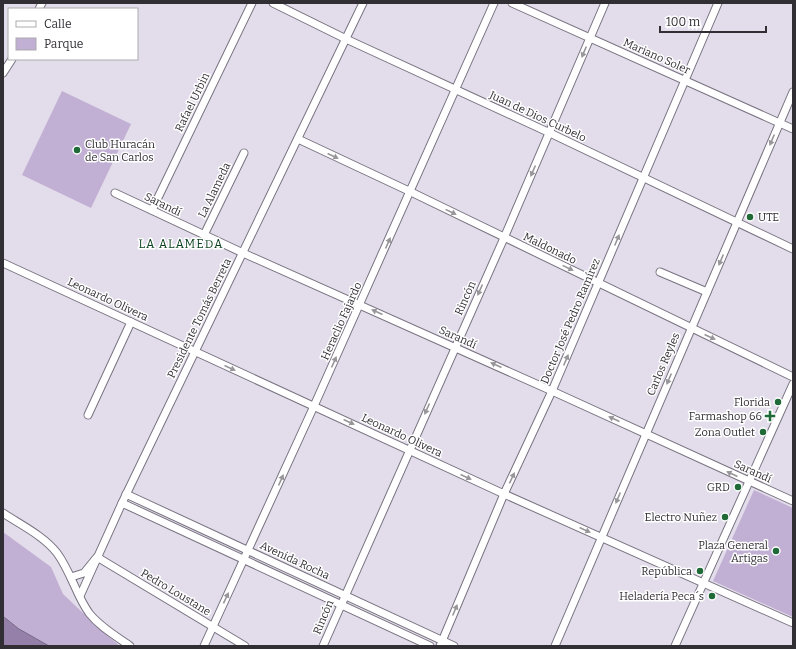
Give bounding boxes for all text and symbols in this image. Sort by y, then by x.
legend [8,8,138,60]
scale bar [660,8,766,34]
text: 100 m [666,15,701,29]
text: Calle [44,17,72,31]
street label: Mariano Soler [621,36,692,77]
text: Parque [44,37,83,51]
one-way arrow [581,46,587,57]
street label: Rafael Urbin [173,71,212,134]
street label: Juan de Dios Curbelo [486,88,588,145]
one-way arrow [769,135,775,146]
place label: Club Huracán de San Carlos [85,138,155,164]
marker: Club Huracán de San Carlos [72,145,82,155]
one-way arrow [327,153,339,159]
street label: La Alameda [196,161,233,220]
one-way arrow [530,166,536,177]
street label: Sarandí [142,190,184,219]
one-way arrow [445,208,456,215]
place label: UTE [758,211,779,224]
marker: UTE [745,212,755,222]
street label: Maldonado [521,230,578,267]
one-way arrow [614,233,620,245]
district label: LA ALAMEDA [138,237,224,251]
one-way arrow [384,237,391,249]
one-way arrow [717,254,723,266]
street label: Presidente Tomás Berreta [165,256,234,380]
street label: Doctor José Pedro Ramírez [538,257,603,386]
one-way arrow [562,265,573,271]
street label: Leonardo Olivera [65,275,150,324]
street label: Rincón [452,279,479,317]
street label: Heraclio Fajardo [318,280,364,362]
one-way arrow [477,284,484,296]
one-way arrow [371,309,383,315]
street label: Sarandí [437,323,479,352]
street label: Carlos Reyles [644,331,683,398]
one-way arrow [704,334,715,340]
one-way arrow [563,353,569,365]
one-way arrow [331,356,337,367]
one-way arrow [490,362,501,368]
one-way arrow [225,365,236,371]
one-way arrow [666,373,672,385]
place label: Florida [734,396,770,409]
marker: Florida [773,397,783,407]
one-way arrow [424,403,430,415]
place label: Farmashop 66 [689,410,762,423]
street label: Leonardo Olivera [359,411,444,460]
marker: Farmashop 66 [765,411,775,421]
one-way arrow [608,416,620,423]
one-way arrow [343,419,354,425]
place label: Zona Outlet [695,426,755,439]
marker: Zona Outlet [758,427,768,437]
street label: Sarandí [732,457,774,486]
one-way arrow [726,471,738,477]
one-way arrow [509,472,515,484]
one-way arrow [277,474,284,486]
one-way arrow [461,474,472,480]
place label: GRD [707,481,730,494]
marker: GRD [733,482,743,492]
one-way arrow [614,493,620,505]
place label: Electro Nuñez [645,511,717,524]
marker: Electro Nuñez [720,512,730,522]
one-way arrow [579,527,591,533]
street label: Avenida Rocha [258,539,332,582]
place label: Plaza General Artigas [698,539,768,565]
marker: Plaza General Artigas [771,546,781,556]
place label: República [641,565,692,578]
street label: Pedro Loustane [138,566,213,618]
marker: República [695,566,705,576]
place label: Heladería Peca´s [619,590,704,603]
marker: Heladería Peca´s [707,591,717,601]
one-way arrow [223,592,229,604]
street label: Rincón [310,598,337,636]
one-way arrow [452,605,458,616]

